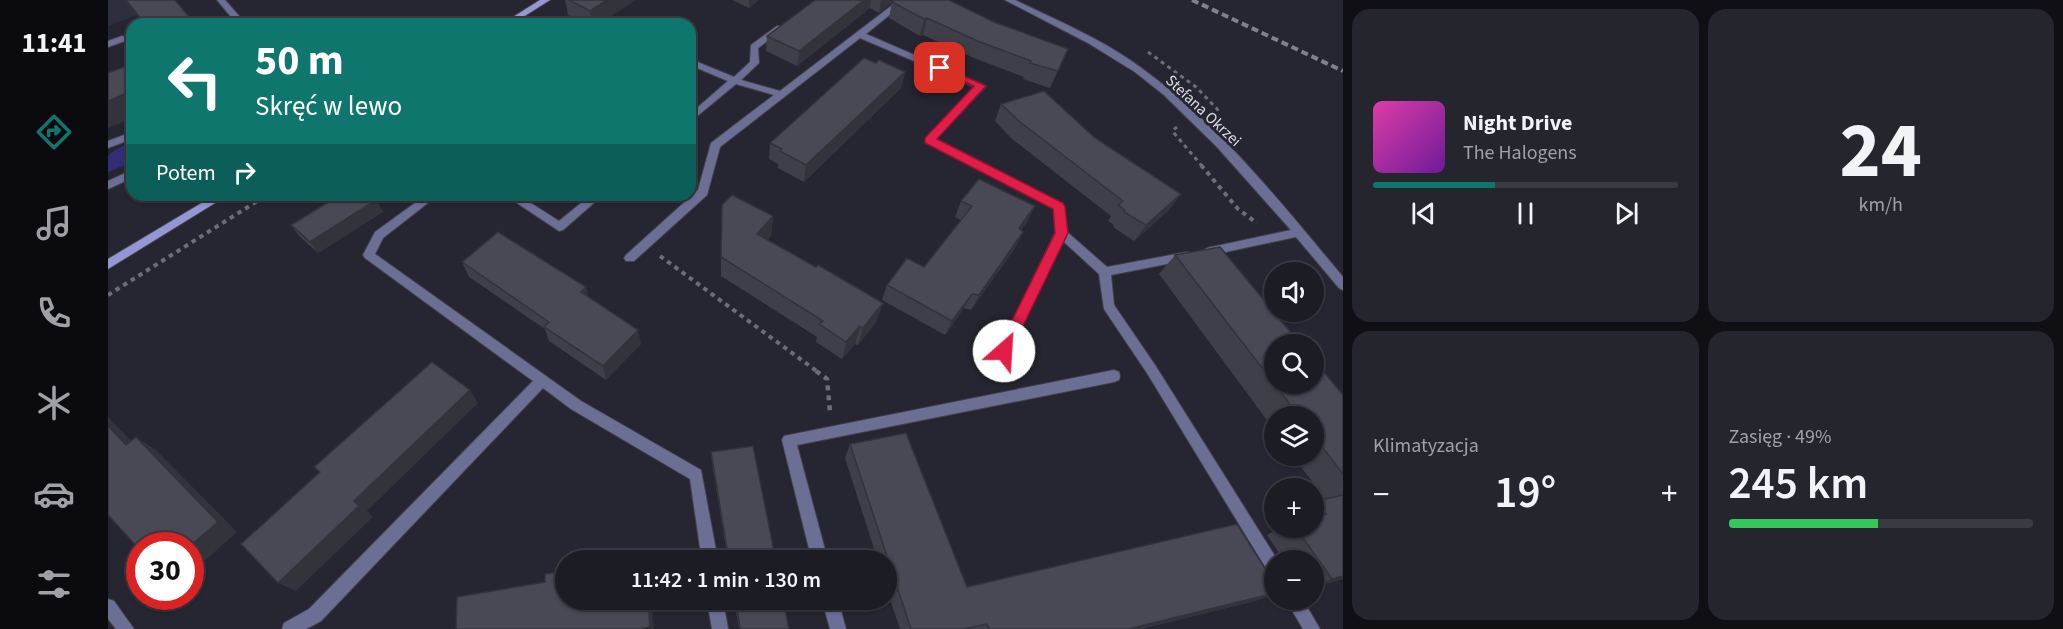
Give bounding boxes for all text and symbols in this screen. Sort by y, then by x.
text: 11:41 [21,24,87,63]
text: 50 m [255,31,344,91]
icon: left [156,42,234,120]
pin [914,42,965,93]
icon: arrive [923,51,956,84]
street label: Stefana Okrzei [1161,70,1246,152]
text: Skręć w lewo [255,87,402,126]
text: 24 [1840,96,1922,207]
text: Night Drive [1463,107,1572,139]
icon: directions [33,111,75,153]
text: The Halogens [1463,139,1577,167]
icon: right [228,156,261,189]
text: Potem [156,157,216,189]
text: km/h [1859,191,1903,219]
icon: previous [1407,197,1440,230]
icon: pause [1509,197,1542,230]
icon: next [1610,197,1643,230]
icon: music [33,202,75,244]
map controls [1264,262,1324,610]
button: sound [1264,262,1324,322]
icon: phone [33,292,75,334]
position arrow [972,319,1036,383]
button: search [1264,334,1324,394]
icon: climate [33,382,75,424]
button: layers [1264,406,1324,466]
text: Zasięg · 49% [1729,423,1831,451]
text: Klimatyzacja [1373,432,1479,460]
text: 245 km [1729,452,1868,516]
text: 19° [1494,461,1556,525]
text: − [1373,471,1389,518]
text: + [1661,471,1678,518]
icon: car [33,473,75,515]
button: + [1264,478,1324,538]
speed limit sign: 30 [126,532,204,610]
button: − [1264,550,1324,610]
icon: filters [33,563,75,605]
text: 11:42 · 1 min · 130 m [631,564,821,596]

